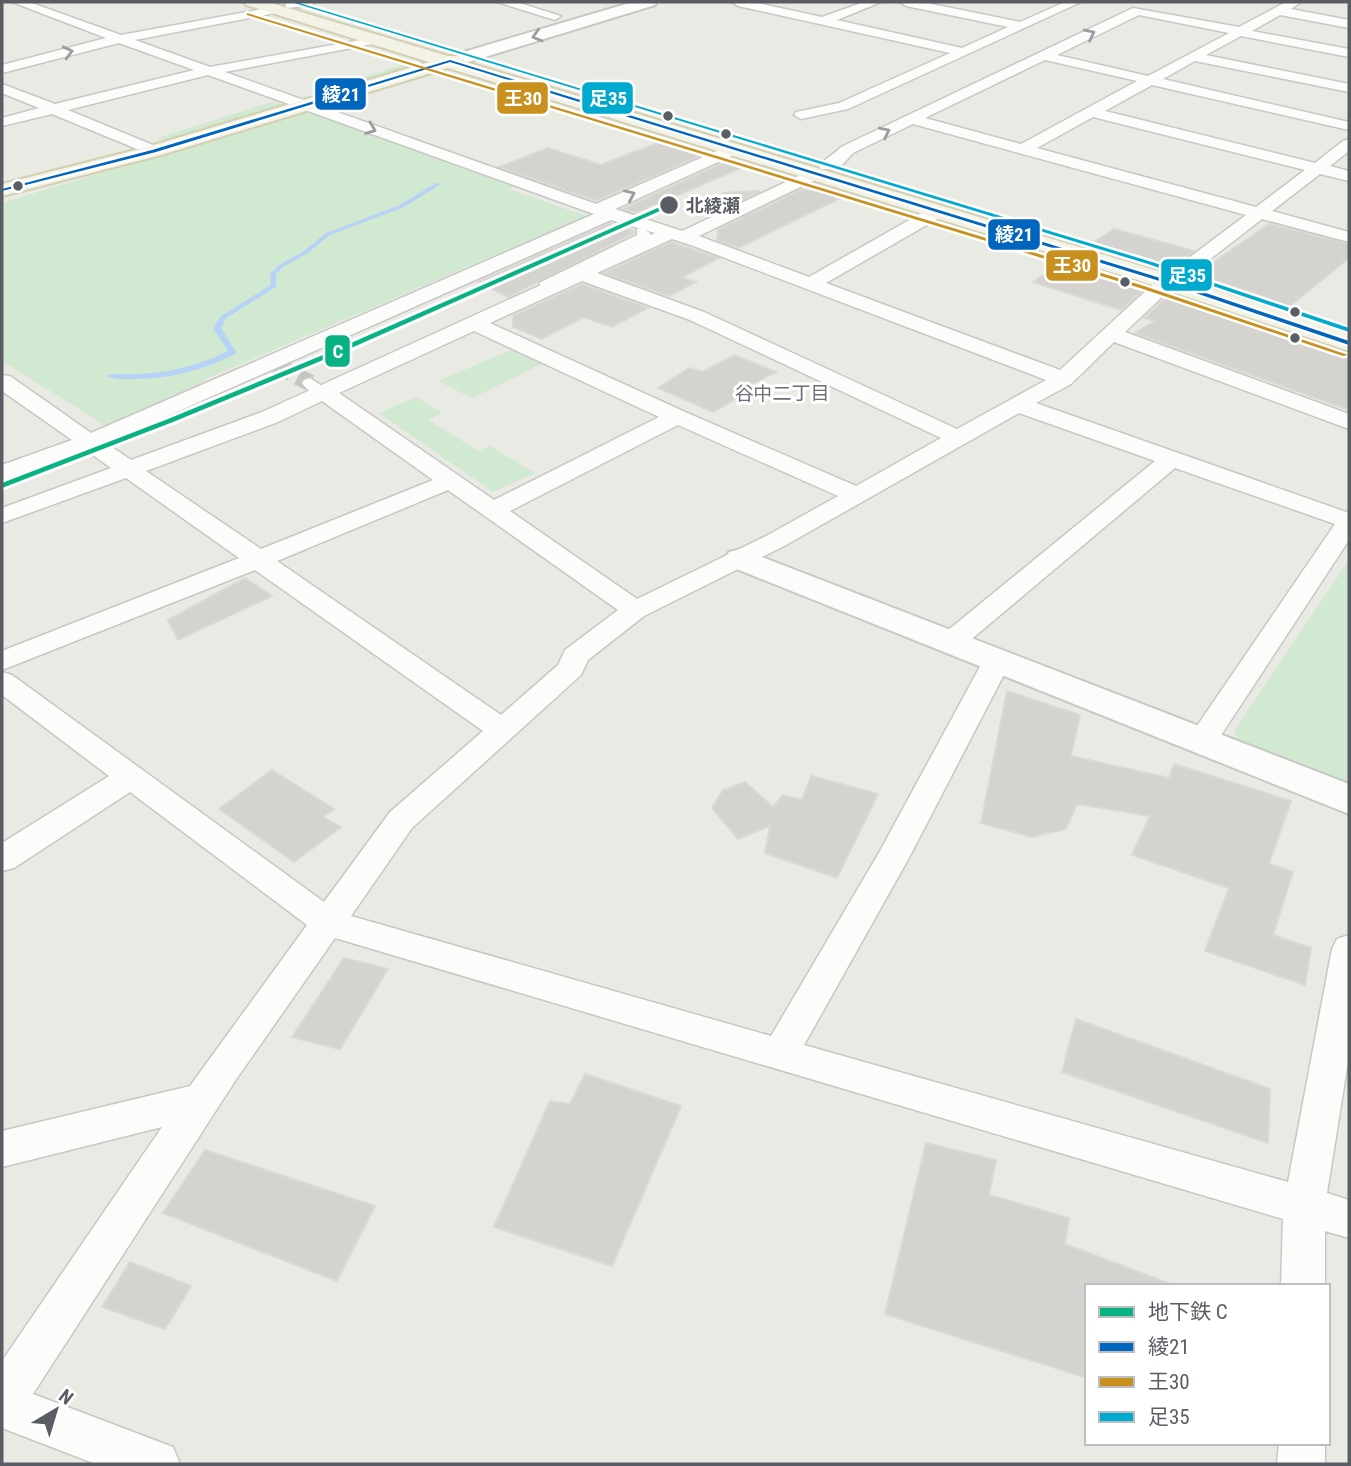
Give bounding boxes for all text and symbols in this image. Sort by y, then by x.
one-way arrow [531,27,543,42]
one-way arrow [1083,28,1095,42]
one-way arrow [62,46,74,60]
line badge: 綾21 [314,77,367,111]
line badge: 王30 [496,81,549,115]
line badge: 足35 [581,81,634,115]
text: 綾21 [322,83,360,106]
text: 王30 [504,87,542,110]
text: 足35 [589,87,627,110]
unlabelled marker [661,109,675,123]
one-way arrow [364,120,376,134]
one-way arrow [878,126,890,140]
unlabelled marker [719,127,733,141]
unlabelled marker [11,179,25,193]
one-way arrow [623,189,635,203]
marker: 北綾瀬 [658,194,680,216]
place label: 北綾瀬 [686,195,740,216]
line badge: 綾21 [987,218,1041,251]
text: 綾21 [995,223,1033,246]
line badge: 王30 [1045,249,1099,282]
text: 王30 [1053,254,1091,277]
line badge: 足35 [1160,258,1213,292]
text: 足35 [1168,264,1206,287]
unlabelled marker [1118,275,1132,289]
unlabelled marker [1288,305,1302,319]
unlabelled marker [1288,331,1302,345]
line badge: C [324,334,351,368]
text: C [333,340,344,363]
district label: 谷中二丁目 [734,382,830,405]
legend [1085,1284,1330,1445]
text: 地下鉄 C [1148,1300,1228,1324]
text: 綾21 [1148,1335,1190,1359]
text: 王30 [1148,1370,1190,1394]
north arrow [21,1375,91,1445]
text: N [54,1384,78,1410]
text: 足35 [1148,1405,1190,1429]

